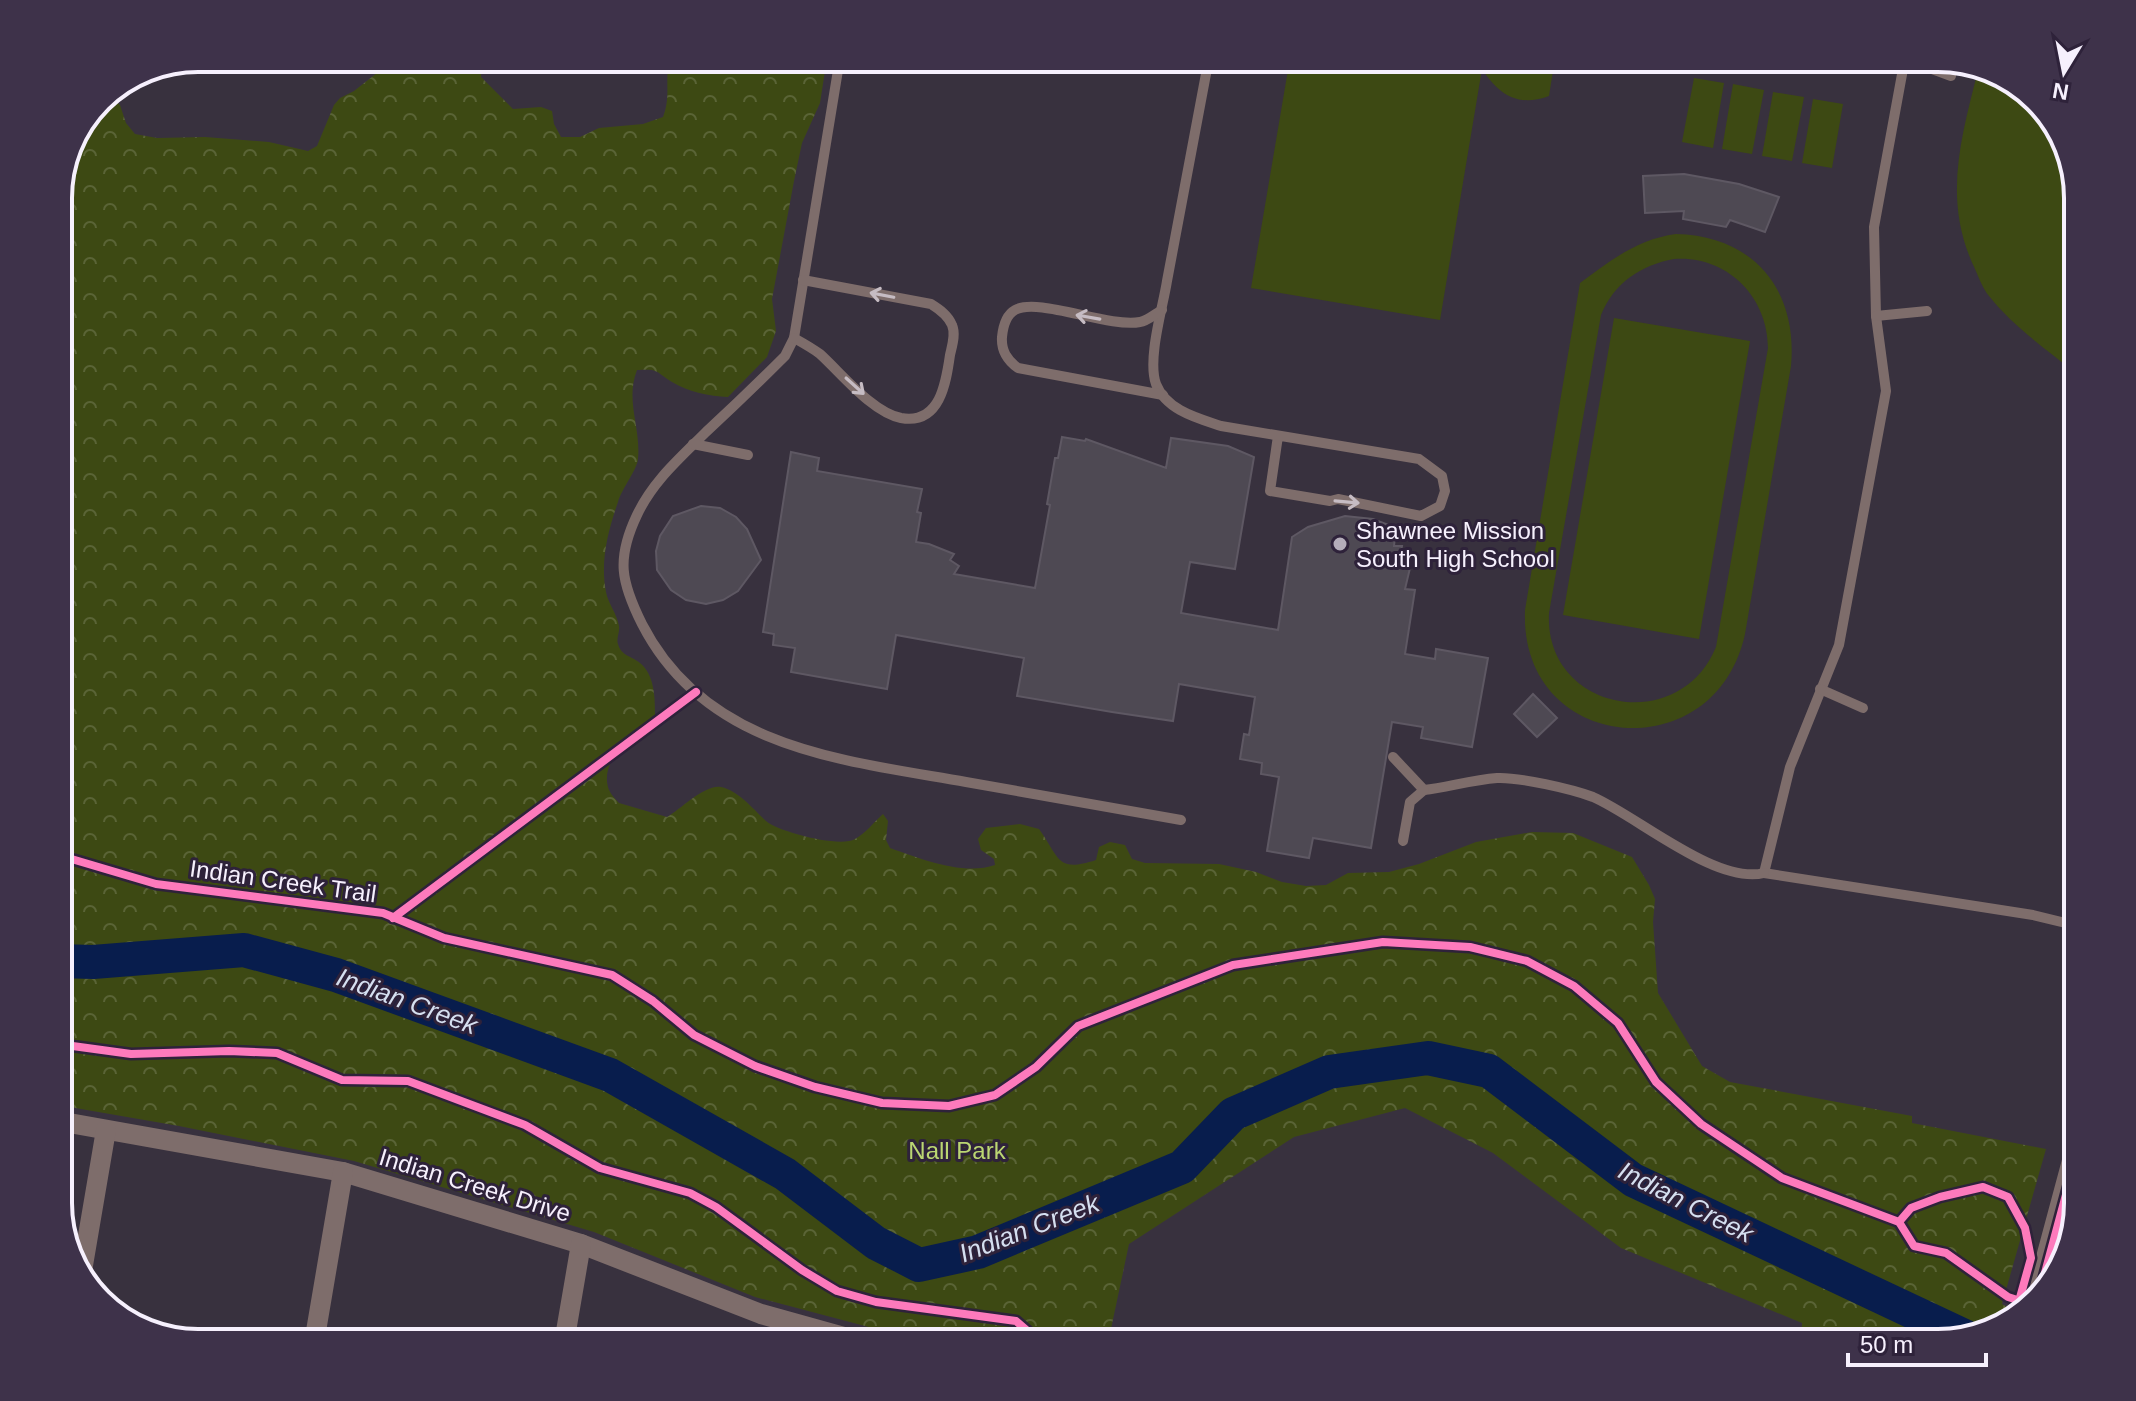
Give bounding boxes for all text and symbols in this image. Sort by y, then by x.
north arrow [2024,32,2104,112]
text: N [2051,78,2071,105]
one-way arrow [870,286,895,301]
one-way arrow [1075,308,1101,323]
one-way arrow [845,377,865,396]
one-way arrow [1333,494,1360,509]
place label: Shawnee Mission South High School [1356,517,1555,572]
marker: Shawnee Mission South High School [1331,535,1349,553]
street label: Indian Creek Trail [188,855,378,907]
water label: Indian Creek [333,962,483,1041]
park label: Nall Park [908,1137,1007,1164]
street label: Indian Creek Drive [376,1143,574,1227]
water label: Indian Creek [1614,1155,1760,1250]
water label: Indian Creek [955,1187,1105,1268]
scale bar [1848,1317,1986,1367]
text: 50 m [1860,1331,1913,1358]

